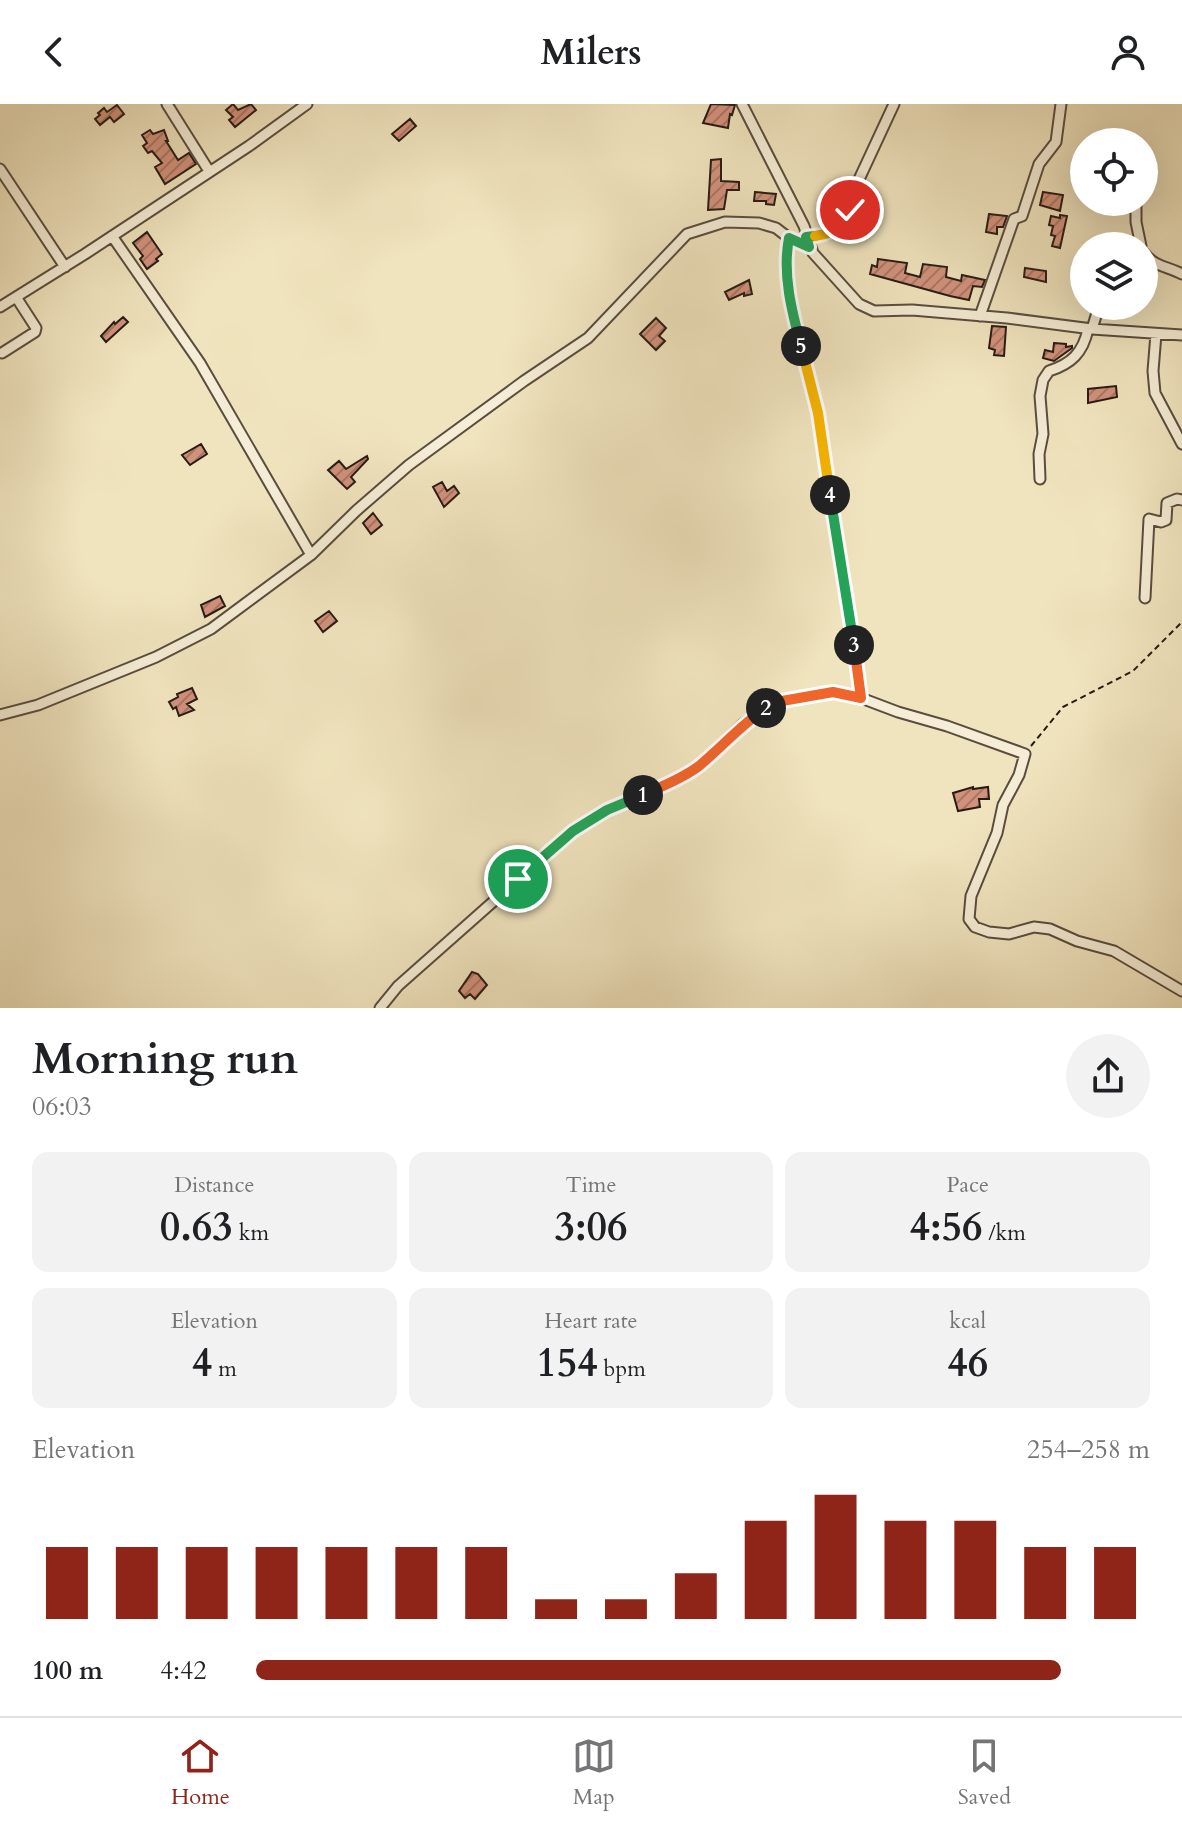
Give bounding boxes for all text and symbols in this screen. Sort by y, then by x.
text: Milers [540,28,642,77]
icon: back [32,30,76,74]
icon: person [1106,30,1150,74]
map controls [1070,128,1158,320]
button: locate [1070,128,1158,216]
pin [816,176,884,244]
icon: check [828,188,872,232]
button: layers [1070,232,1158,320]
pin: 5 [781,326,821,366]
text: 5 [795,331,807,361]
pin: 4 [810,475,850,515]
text: 4 [824,480,836,510]
pin: 3 [834,625,874,665]
text: 3 [848,630,860,660]
pin: 2 [746,688,786,728]
text: 2 [760,693,772,723]
pin: 1 [623,775,663,815]
text: 1 [637,780,649,810]
pin [484,845,552,913]
icon: arrive [496,857,540,901]
text: Morning run [32,1029,298,1089]
button: share [1066,1034,1150,1118]
text: 06:03 [32,1089,92,1124]
text: Distance [174,1170,255,1200]
text: Time [566,1170,616,1200]
text: Pace [946,1170,989,1200]
text: 0.63 [160,1200,233,1255]
text: 3:06 [554,1200,628,1255]
text: 4:56 [909,1200,982,1255]
text: km [233,1218,269,1248]
text: /km [982,1218,1026,1248]
text: Elevation [171,1306,258,1336]
text: Heart rate [544,1306,638,1336]
text: kcal [949,1306,986,1336]
text: 4 [192,1336,212,1391]
text: 154 [536,1336,598,1391]
text: 46 [947,1336,988,1391]
text: m [212,1354,237,1384]
text: bpm [598,1354,646,1384]
text: Elevation [32,1432,135,1467]
text: 254–258 m [1027,1432,1150,1467]
text: 100 m [32,1653,103,1688]
text: 4:42 [160,1653,207,1688]
tab: Home [171,1734,230,1812]
tab: Map [572,1734,616,1812]
tab: Saved [958,1734,1011,1812]

